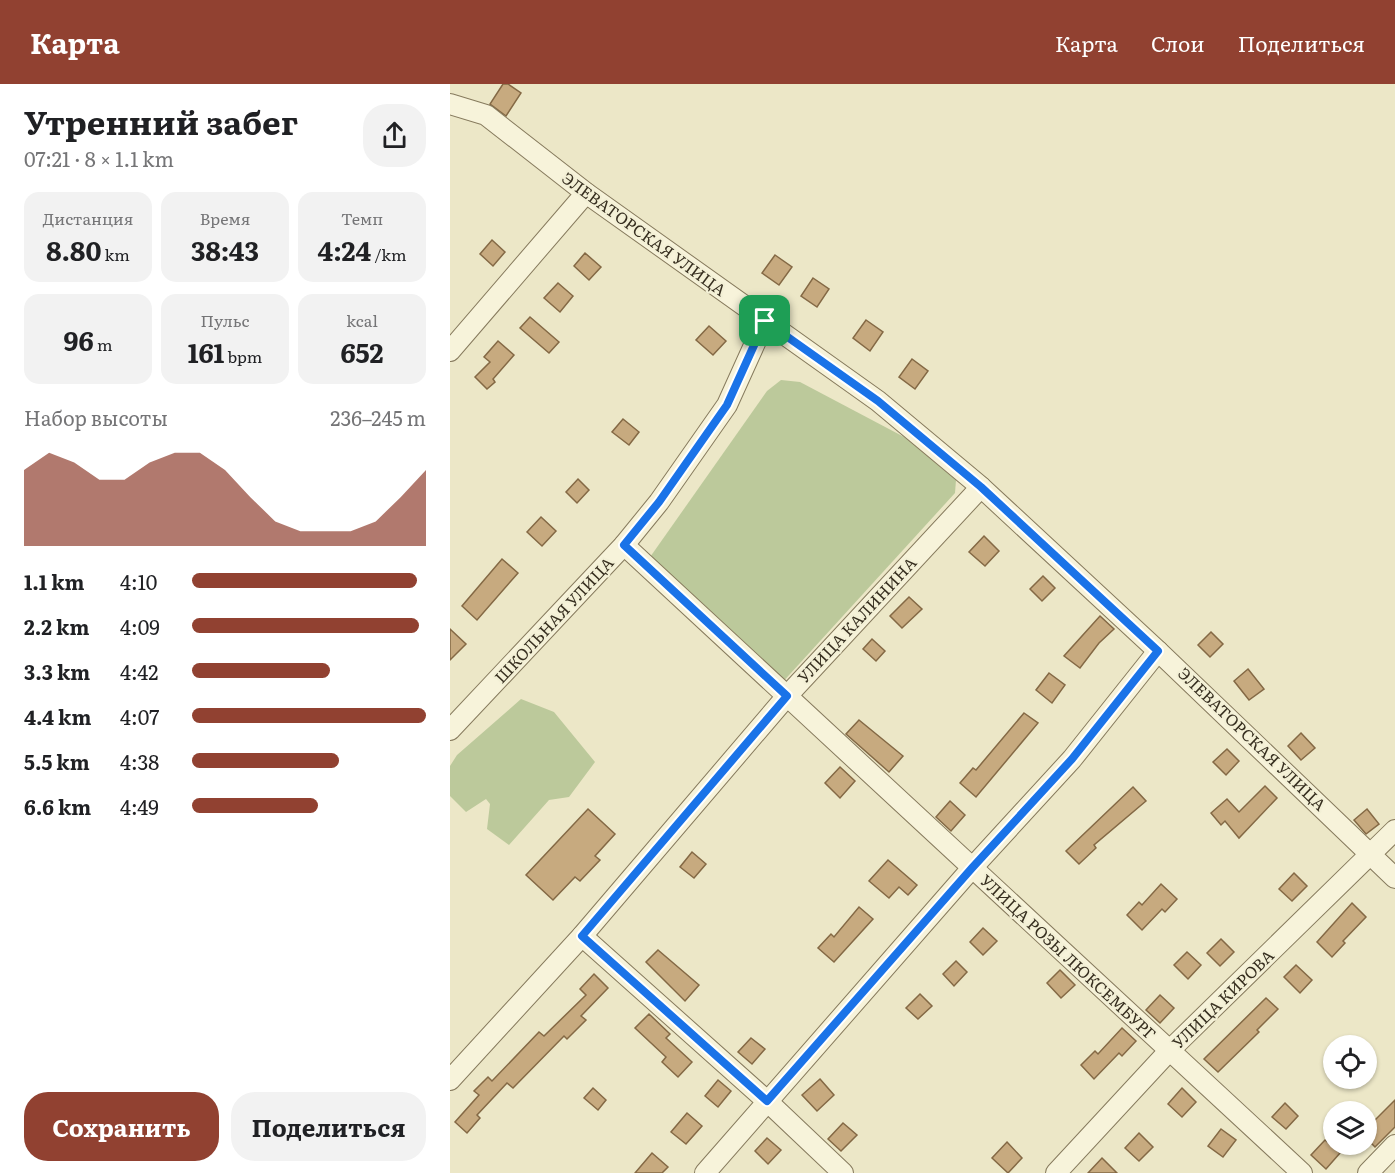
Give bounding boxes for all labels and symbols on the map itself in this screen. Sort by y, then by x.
street label: ЭЛЕВАТОРСКАЯ УЛИЦА [558,165,732,301]
pin [739,295,790,346]
street label: ШКОЛЬНАЯ УЛИЦА [488,551,619,688]
street label: УЛИЦА КАЛИНИНА [791,551,922,688]
street label: ЭЛЕВАТОРСКАЯ УЛИЦА [1173,661,1332,816]
street label: УЛИЦА РОЗЫ ЛЮКСЕМБУРГ [975,868,1162,1045]
street label: УЛИЦА КИРОВА [1166,943,1279,1053]

